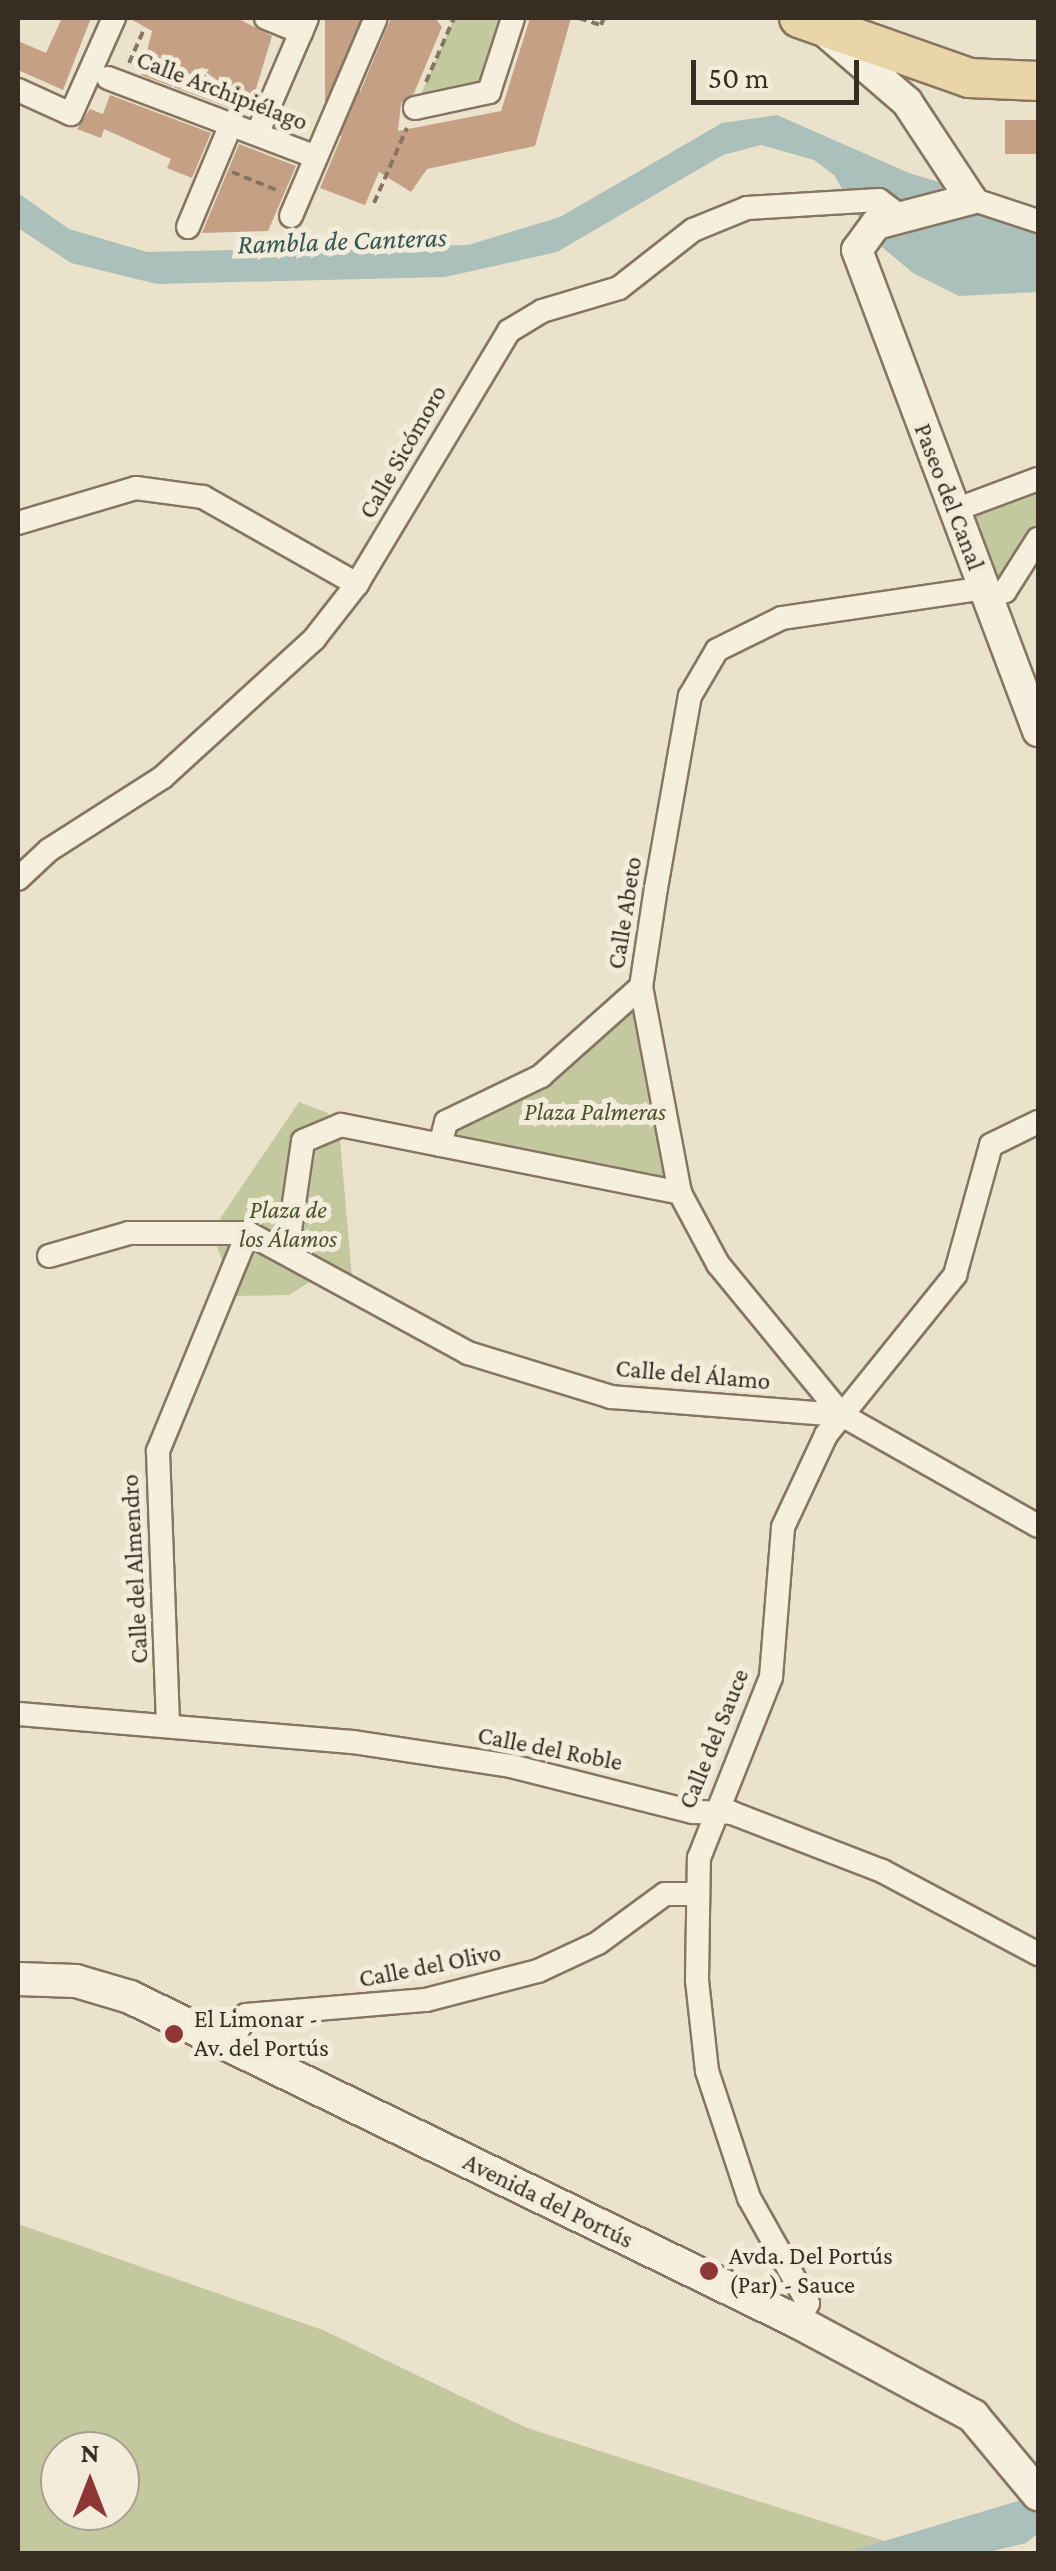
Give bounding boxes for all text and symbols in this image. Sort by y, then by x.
scale bar [696,40,864,102]
street label: Calle Archipiélago [132,45,312,137]
text: 50 m [708,61,769,94]
water label: Rambla de Canteras [237,221,447,261]
street label: Calle Sicómoro [353,380,453,524]
street label: Paseo del Canal [907,419,991,575]
street label: Calle Abeto [601,855,649,971]
park label: Plaza Palmeras [524,1097,666,1127]
park label: Plaza de los Álamos [239,1196,337,1255]
street label: Calle del Álamo [614,1353,772,1397]
street label: Calle del Almendro [115,1474,155,1664]
street label: Calle del Sauce [672,1665,756,1813]
street label: Calle del Roble [475,1720,625,1778]
street label: Calle del Olivo [356,1938,504,1994]
place label: El Limonar - Av. del Portús [194,2005,329,2064]
marker: El Limonar - Av. del Portús [163,2023,185,2045]
street label: Avenida del Portús [458,2147,638,2255]
place label: Avda. Del Portús (Par) - Sauce [729,2242,893,2301]
marker: Avda. Del Portús (Par) - Sauce [698,2260,720,2282]
north arrow [40,2431,140,2531]
text: N [80,2437,100,2468]

